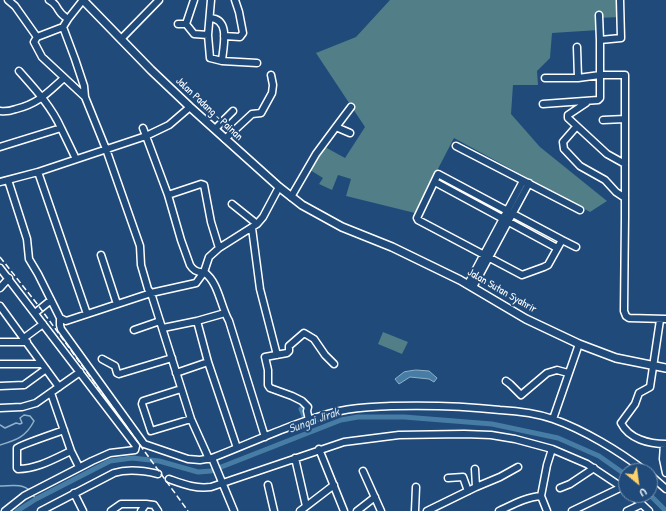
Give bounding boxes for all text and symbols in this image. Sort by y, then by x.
street label: Jalan Padang - Painan [173,74,245,144]
street label: Jalan Sutan Syahrir [465,266,539,316]
water label: Sungai Jirak [287,405,341,437]
north arrow [618,463,658,503]
text: U [637,485,649,500]

